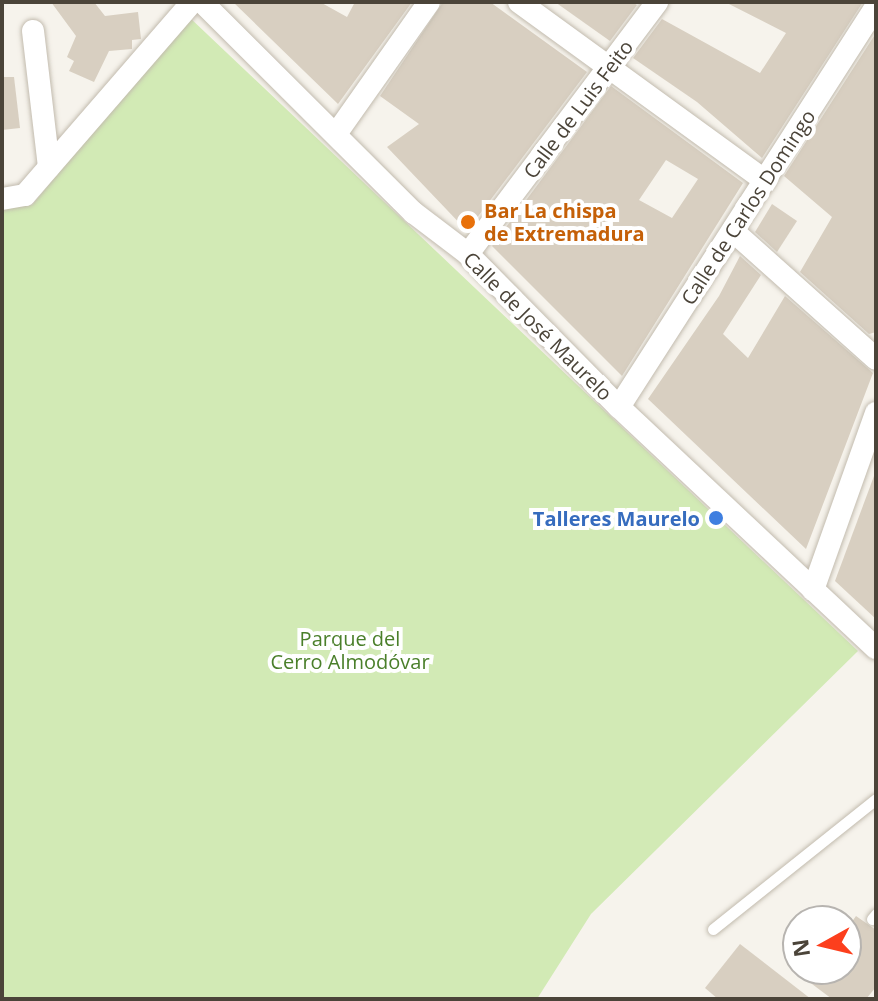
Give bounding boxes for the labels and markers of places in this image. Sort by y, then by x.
place label: Bar La chispa de Extremadura [484,198,645,245]
marker: Bar La chispa de Extremadura [459,213,477,231]
place label: Talleres Maurelo [533,506,700,530]
marker: Talleres Maurelo [707,509,725,527]

